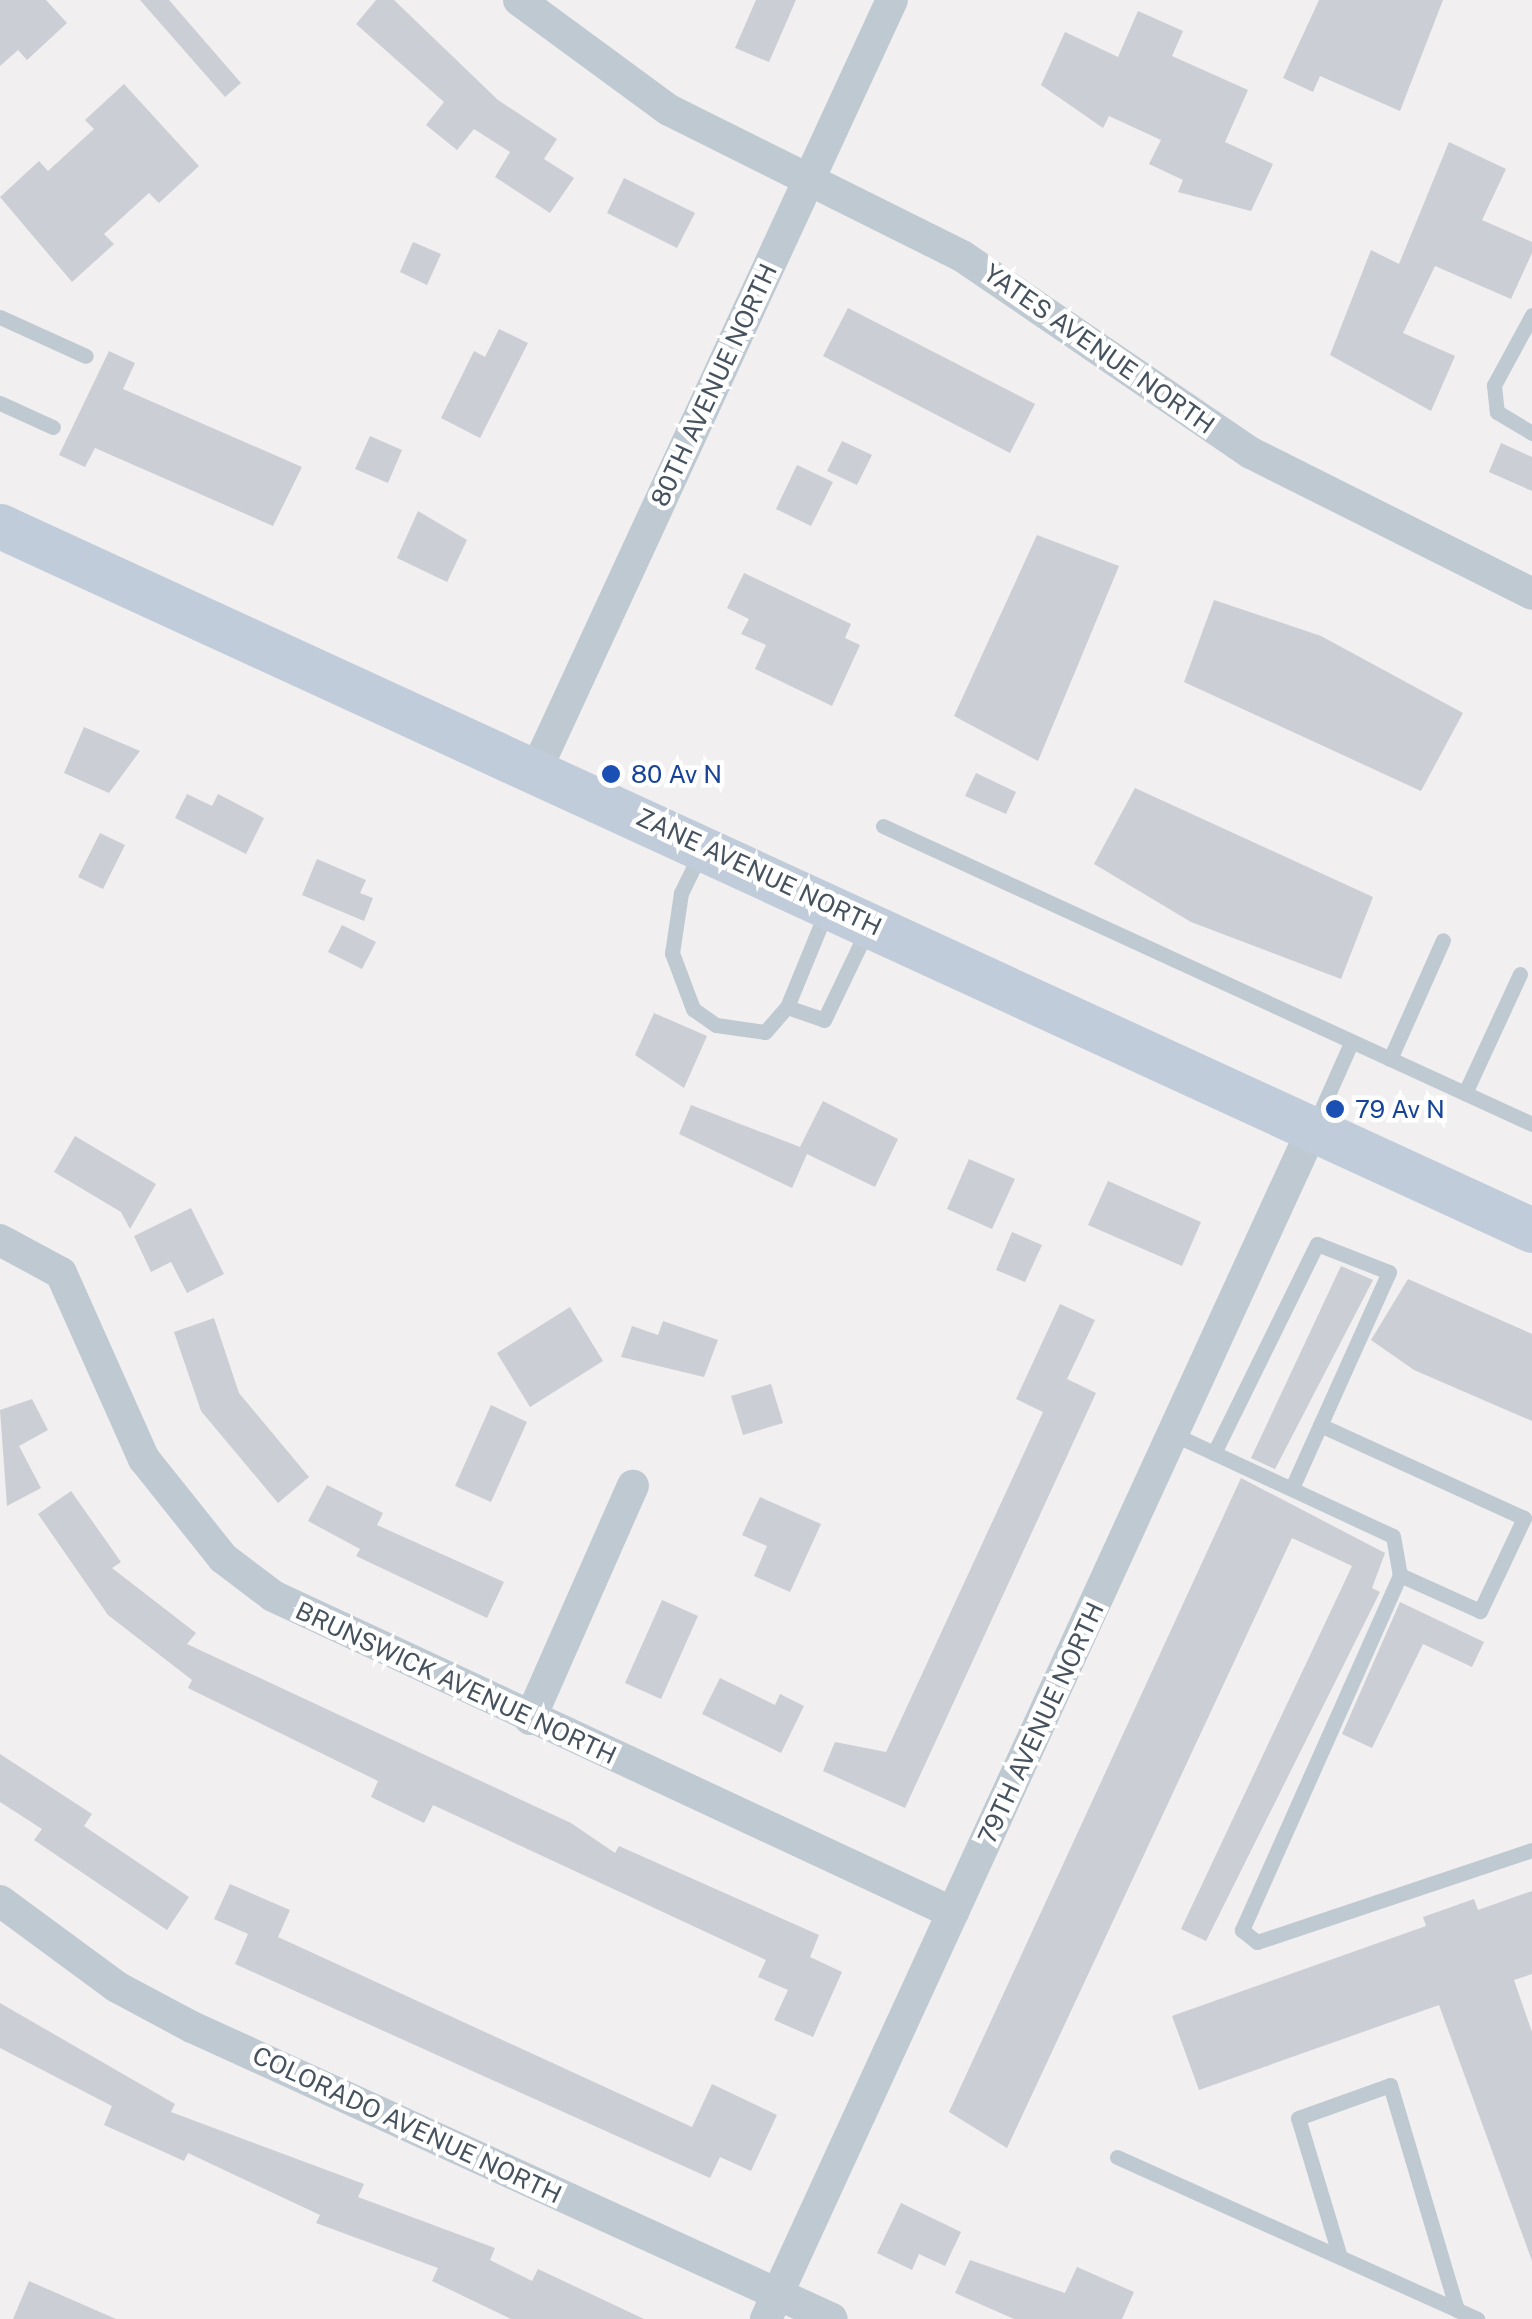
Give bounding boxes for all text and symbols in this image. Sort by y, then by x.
street label: YATES AVENUE NORTH [978,258,1220,440]
street label: 80TH AVENUE NORTH [645,259,783,511]
place label: 80 Av N [631,759,722,789]
marker: 80 Av N [600,763,622,785]
street label: ZANE AVENUE NORTH [632,802,886,942]
place label: 79 Av N [1355,1094,1445,1124]
marker: 79 Av N [1324,1098,1346,1120]
street label: BRUNSWICK AVENUE NORTH [291,1595,621,1771]
street label: 79TH AVENUE NORTH [972,1597,1110,1849]
street label: COLORADO AVENUE NORTH [248,2040,566,2210]

